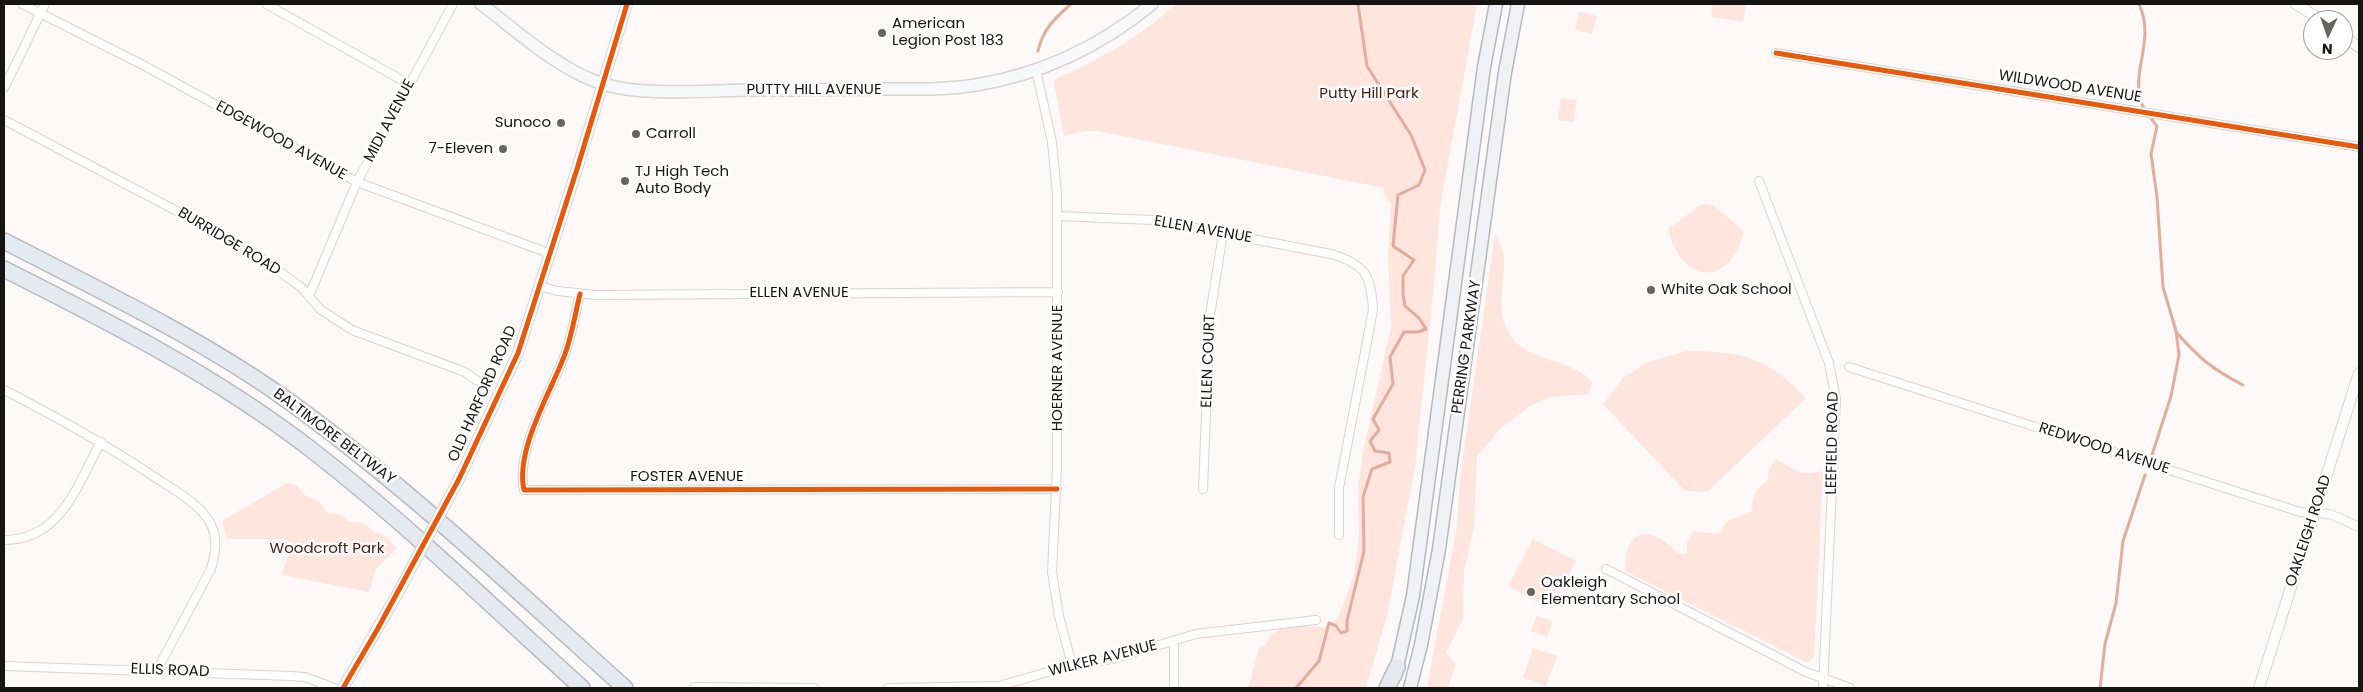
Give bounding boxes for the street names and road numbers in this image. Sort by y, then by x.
street label: WILDWOOD AVENUE [1997,67,2143,107]
street label: MIDI AVENUE [361,77,419,165]
street label: PUTTY HILL AVENUE [746,81,882,99]
street label: EDGEWOOD AVENUE [212,98,350,184]
street label: BURRIDGE ROAD [174,204,284,280]
street label: ELLEN AVENUE [1153,213,1253,247]
street label: PERRING PARKWAY [1449,279,1485,415]
street label: ELLEN AVENUE [749,284,849,302]
street label: HOERNER AVENUE [1049,305,1067,431]
street label: ELLEN COURT [1198,314,1220,408]
street label: OLD HARFORD ROAD [445,323,521,465]
street label: BALTIMORE BELTWAY [269,385,399,489]
street label: LEEFIELD ROAD [1823,391,1843,495]
street label: REDWOOD AVENUE [2036,419,2172,479]
street label: FOSTER AVENUE [630,468,744,486]
street label: OAKLEIGH ROAD [2282,473,2336,589]
street label: WILKER AVENUE [1047,637,1159,681]
street label: ELLIS ROAD [130,661,210,681]

